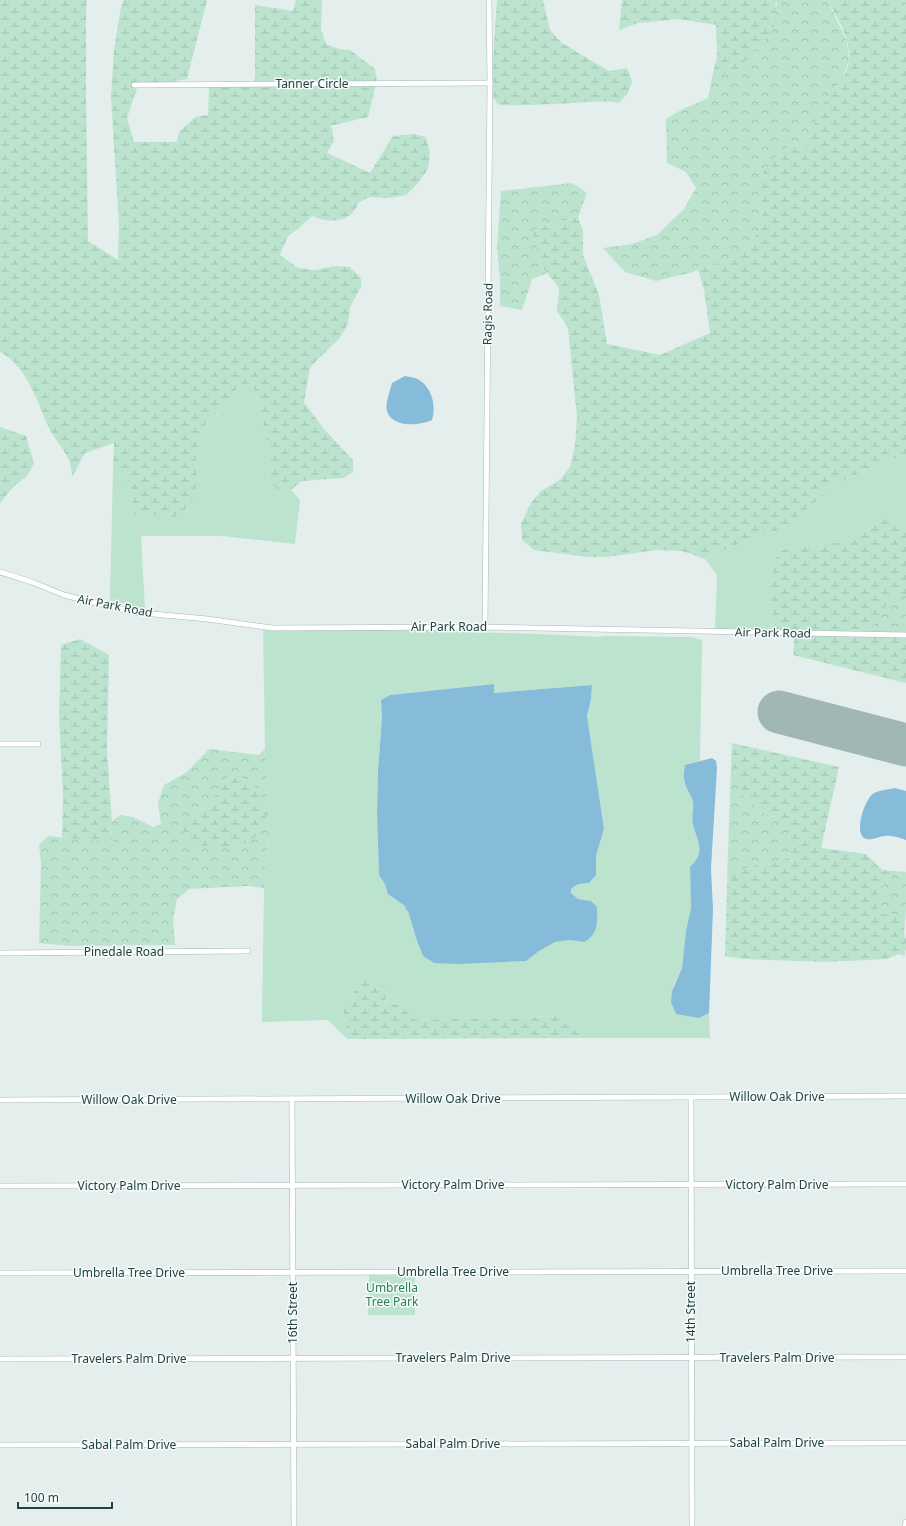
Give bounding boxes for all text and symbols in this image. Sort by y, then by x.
street label: Tanner Circle [275,75,349,92]
street label: Ragis Road [478,283,497,345]
street label: Air Park Road [76,590,154,621]
street label: Air Park Road [411,618,487,635]
street label: Air Park Road [735,623,811,642]
street label: Pinedale Road [84,943,164,960]
street label: Willow Oak Drive [729,1088,825,1105]
street label: Willow Oak Drive [405,1090,501,1107]
street label: Willow Oak Drive [81,1091,177,1108]
street label: Victory Palm Drive [402,1176,505,1193]
street label: Victory Palm Drive [726,1176,829,1193]
street label: Victory Palm Drive [78,1177,181,1194]
street label: Umbrella Tree Drive [721,1262,833,1279]
street label: Umbrella Tree Drive [397,1263,509,1280]
street label: Umbrella Tree Drive [73,1264,185,1281]
park label: Umbrella Tree Park [366,1279,419,1310]
street label: 14th Street [682,1280,699,1343]
street label: 16th Street [284,1281,301,1344]
street label: Travelers Palm Drive [395,1349,511,1366]
street label: Travelers Palm Drive [719,1349,835,1366]
street label: Travelers Palm Drive [71,1350,187,1367]
street label: Sabal Palm Drive [730,1434,825,1451]
street label: Sabal Palm Drive [406,1435,501,1452]
street label: Sabal Palm Drive [82,1436,177,1453]
scale bar [18,1484,112,1510]
text: 100 m [24,1489,59,1506]

